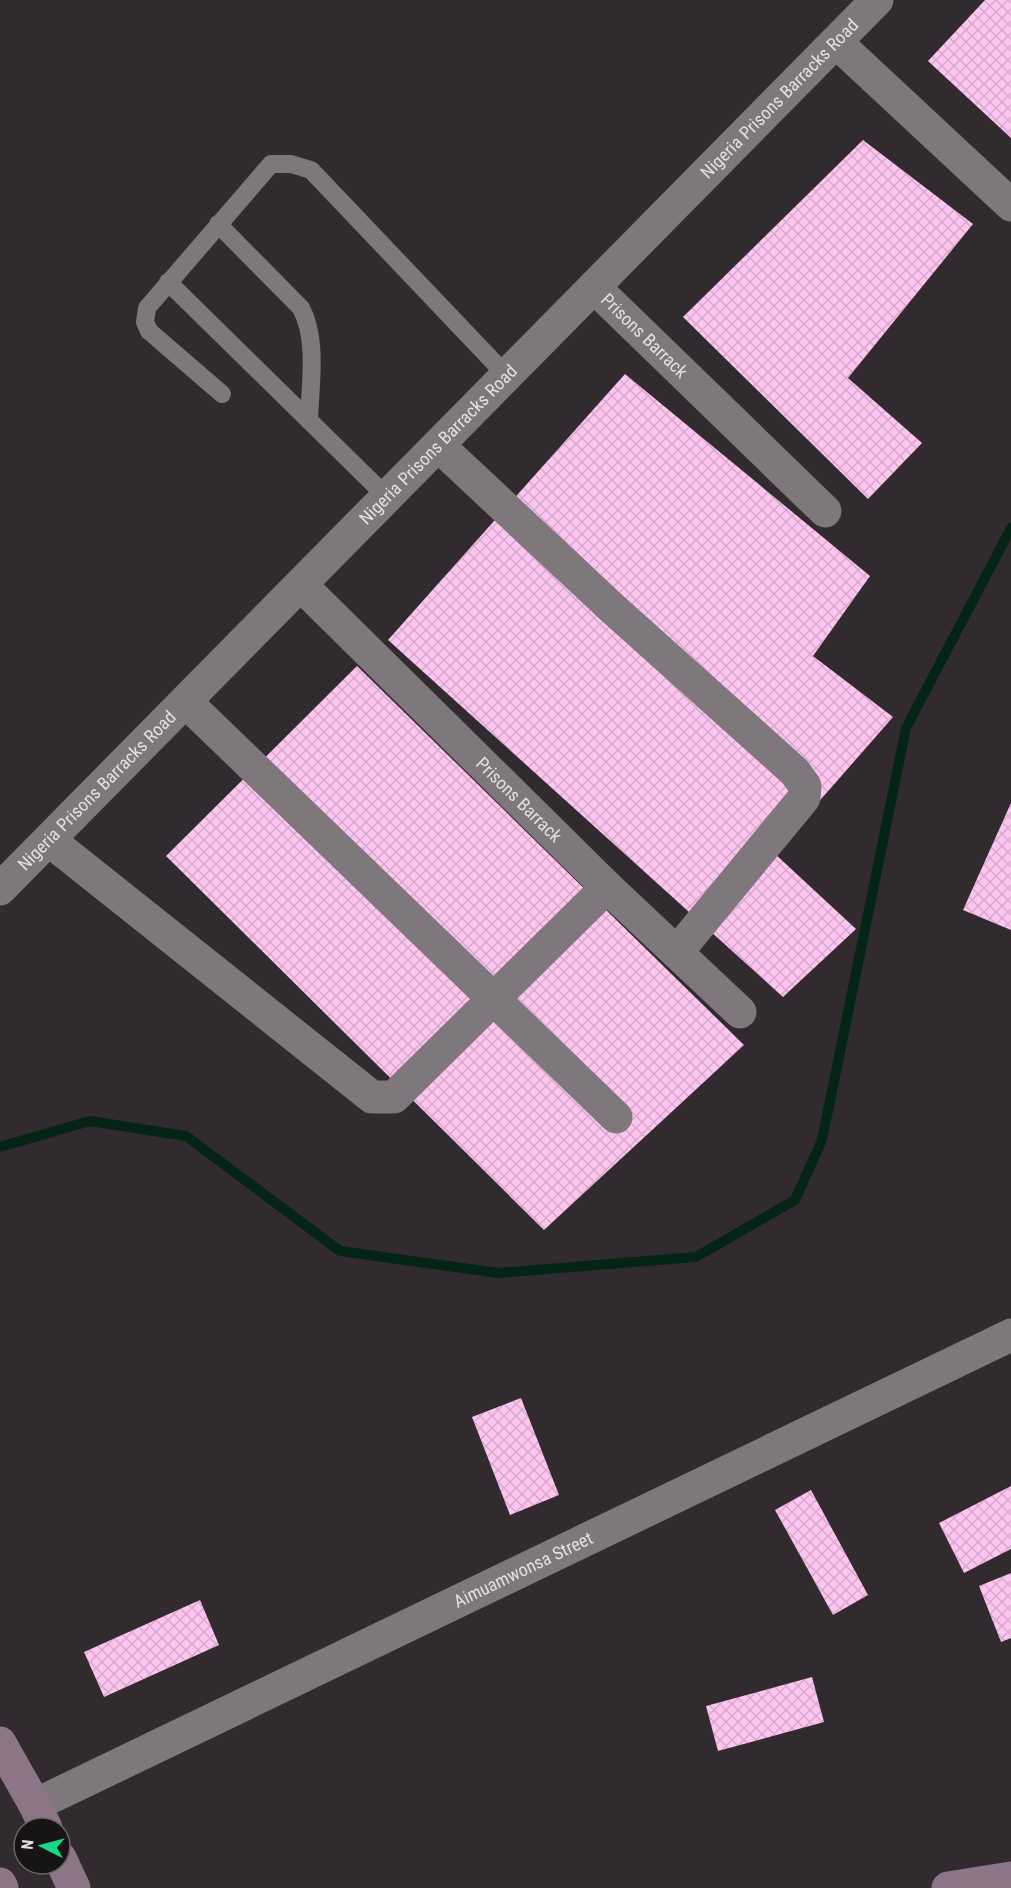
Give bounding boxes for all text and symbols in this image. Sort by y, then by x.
street label: Nigeria Prisons Barracks Road [696,14,862,183]
street label: Prisons Barrack [597,289,692,382]
street label: Nigeria Prisons Barracks Road [355,360,521,529]
street label: Nigeria Prisons Barracks Road [13,706,180,875]
street label: Prisons Barrack [472,753,566,846]
street label: Aimuamwonsa Street [450,1527,596,1612]
north arrow [12,1816,72,1876]
text: N [18,1839,38,1850]

